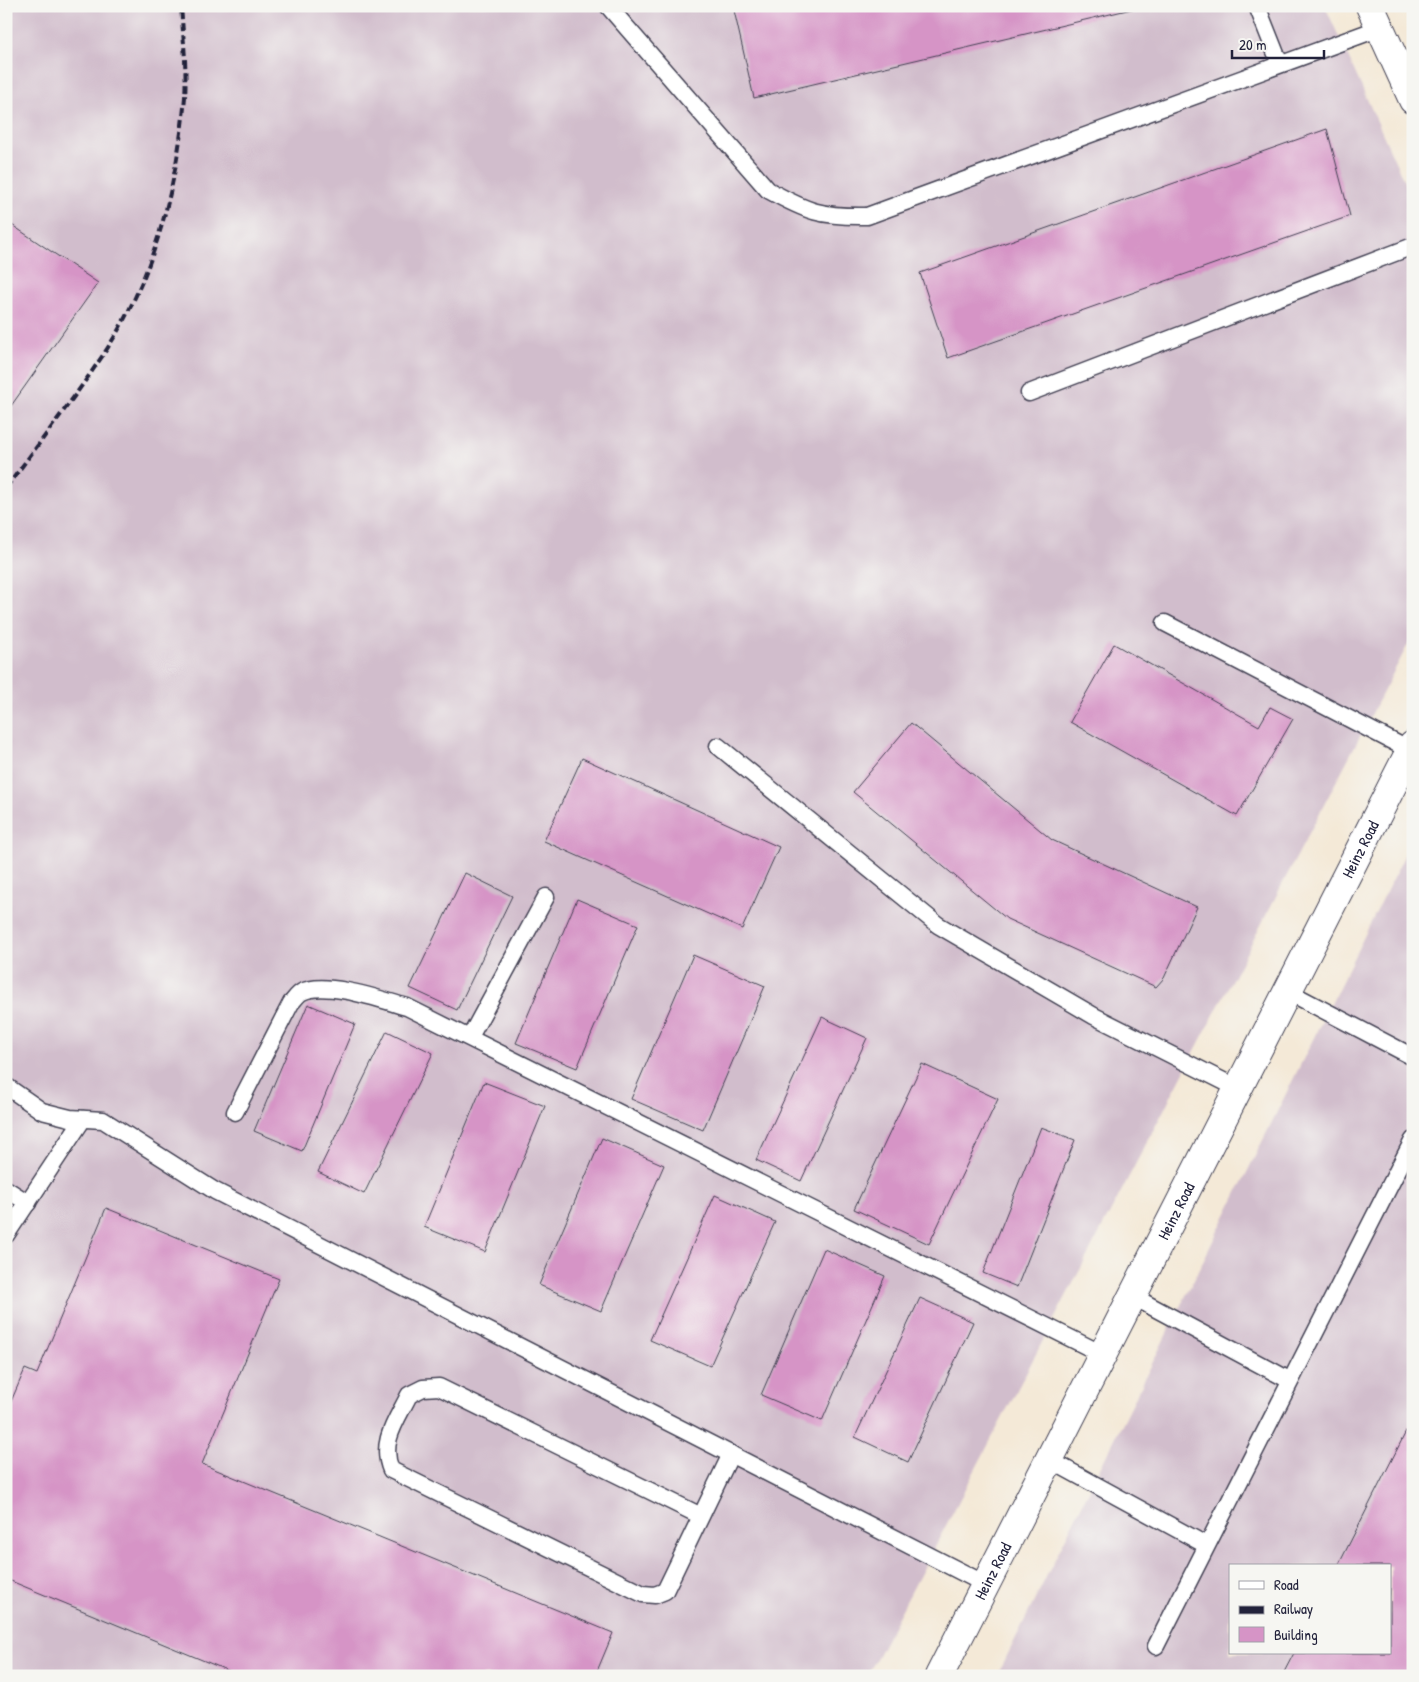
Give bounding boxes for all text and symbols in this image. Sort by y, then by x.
scale bar [1232,28,1324,60]
text: 20 m [1239,34,1266,55]
street label: Heinz Road [1336,817,1384,881]
street label: Heinz Road [1152,1178,1200,1243]
street label: Heinz Road [969,1538,1016,1603]
legend [1229,1564,1392,1654]
text: Road [1274,1574,1299,1595]
text: Railway [1274,1598,1313,1619]
text: Building [1274,1624,1318,1645]

